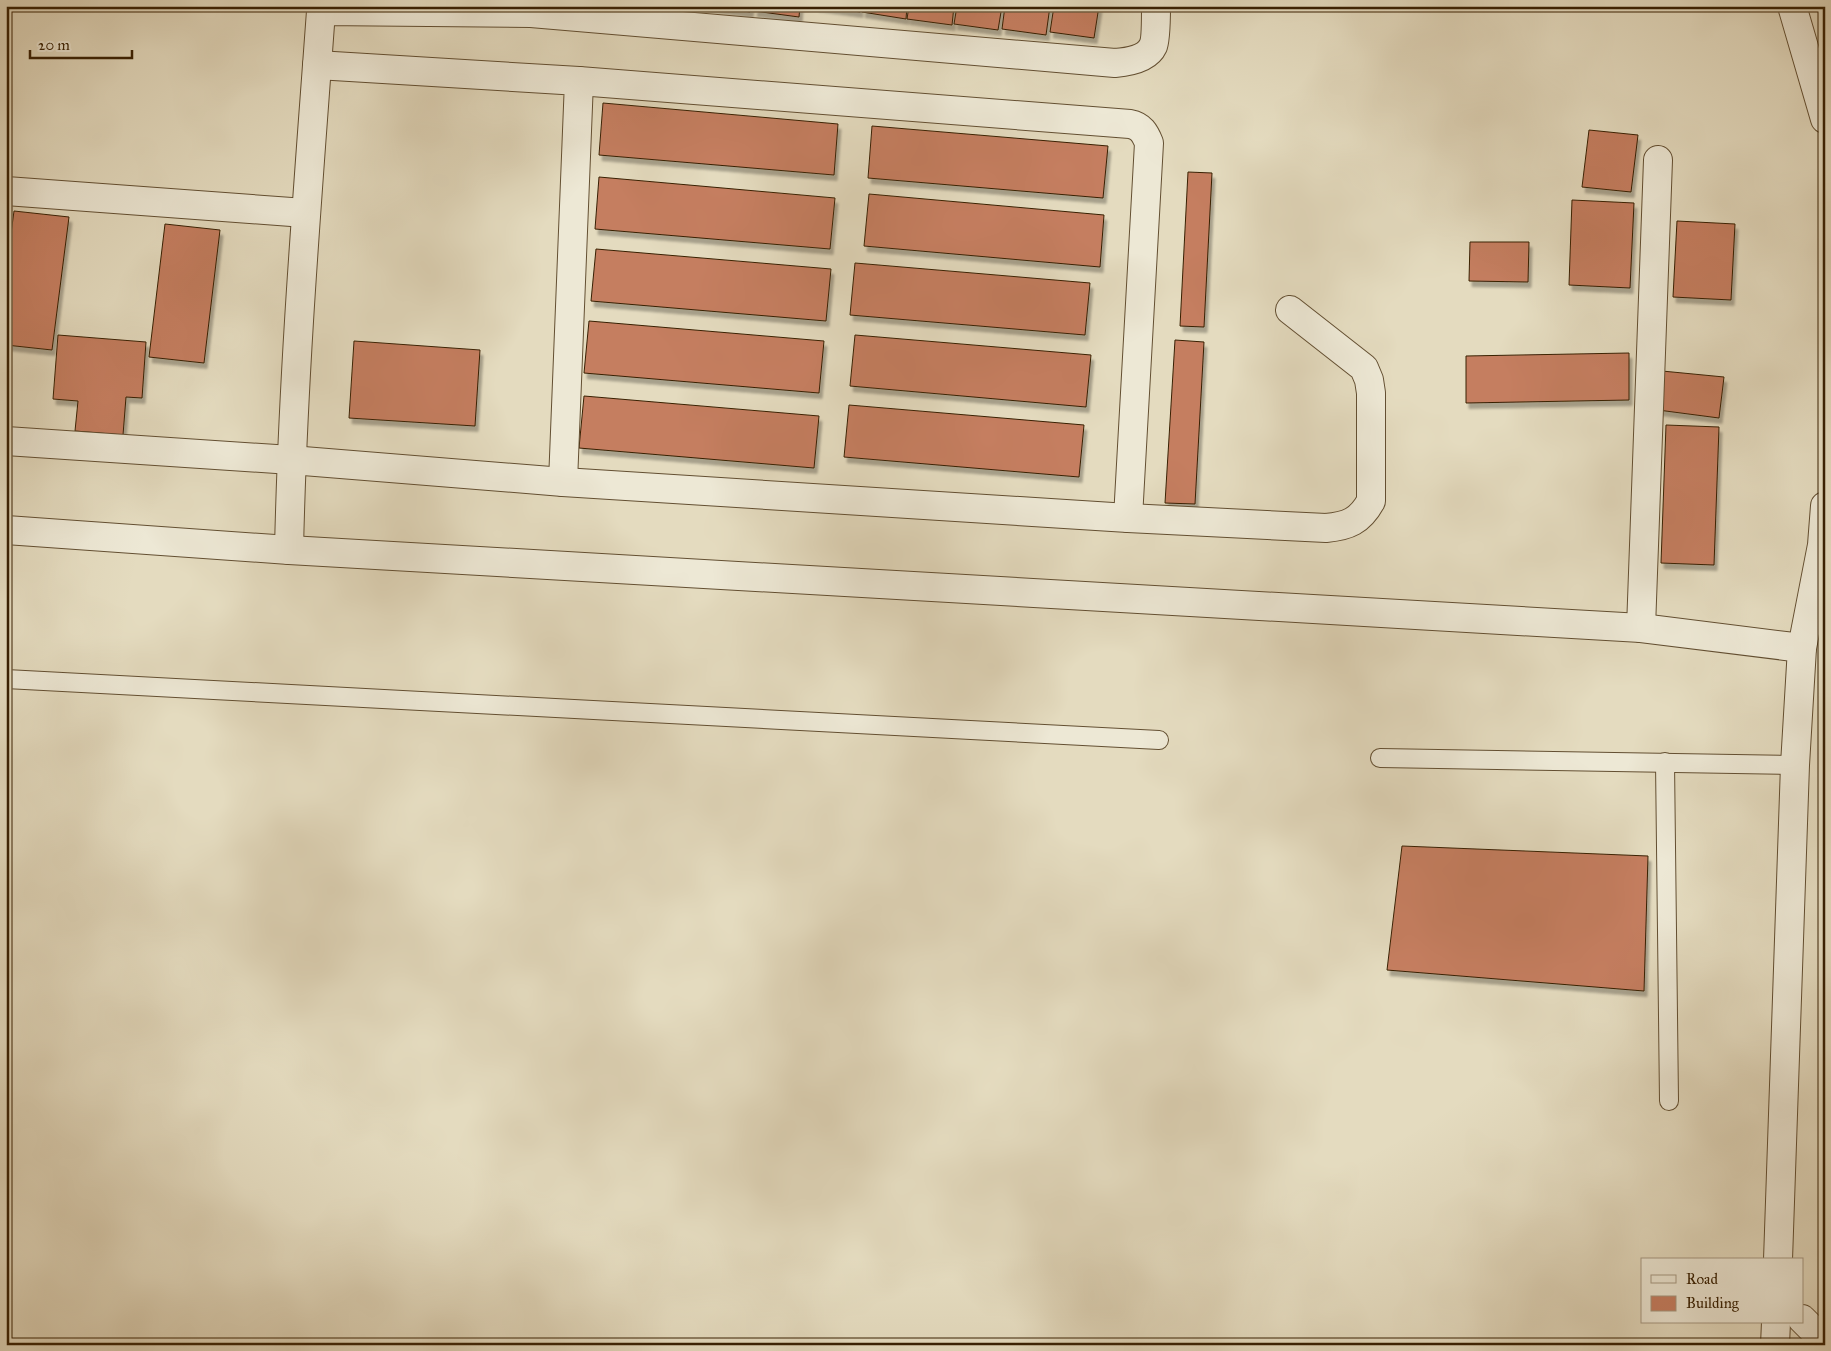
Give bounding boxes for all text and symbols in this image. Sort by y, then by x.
scale bar [30,28,132,60]
text: 20 m [38,36,70,54]
legend [1641,1258,1804,1324]
text: Road [1686,1270,1718,1288]
text: Building [1686,1294,1740,1312]

